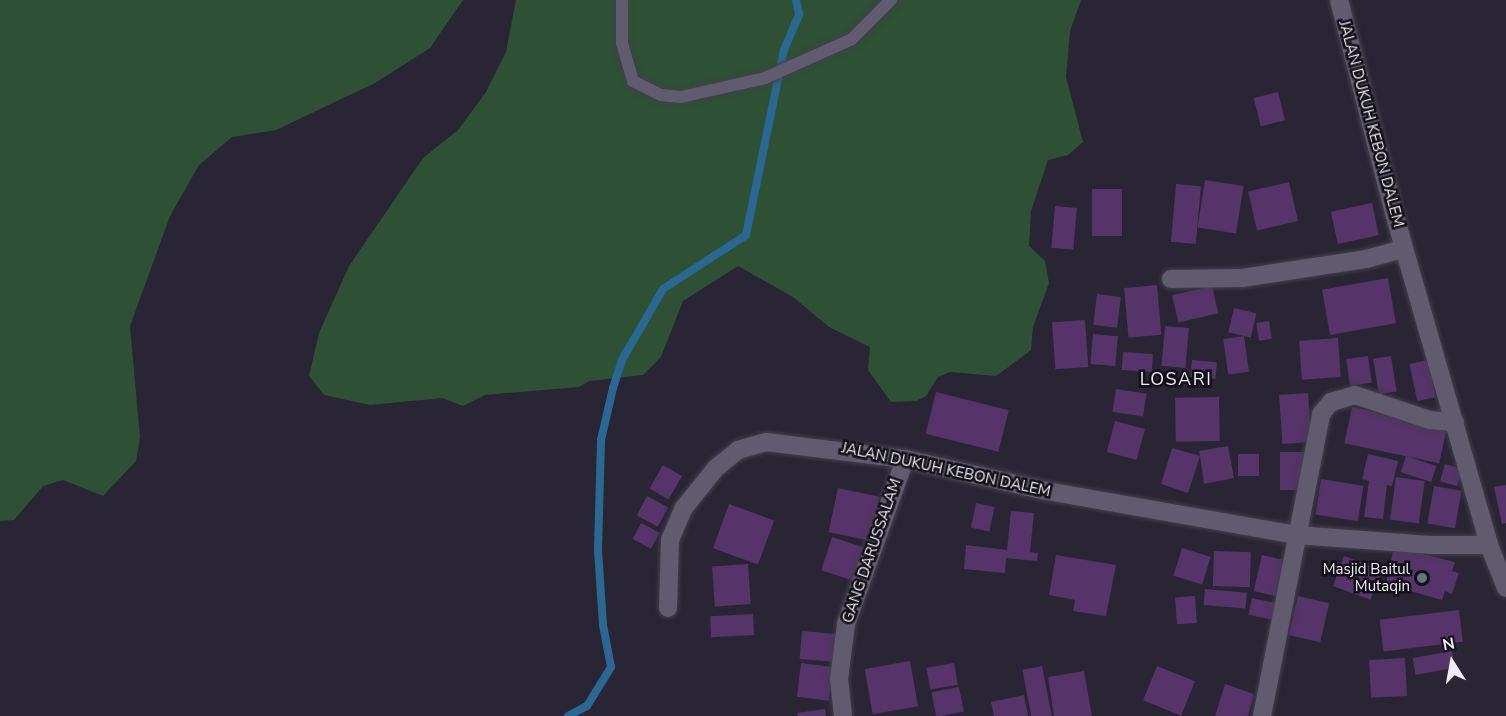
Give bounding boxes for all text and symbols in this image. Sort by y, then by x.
street label: JALAN DUKUH KEBON DALEM [1335,19,1407,229]
district label: LOSARI [1140,368,1212,390]
street label: JALAN DUKUH KEBON DALEM [840,439,1052,501]
street label: GANG DARUSSALAM [839,476,905,626]
place label: Masjid Baitul Mutaqin [1323,560,1410,595]
marker: Masjid Baitul Mutaqin [1415,571,1429,585]
north arrow [1422,632,1482,692]
text: N [1441,632,1457,656]

